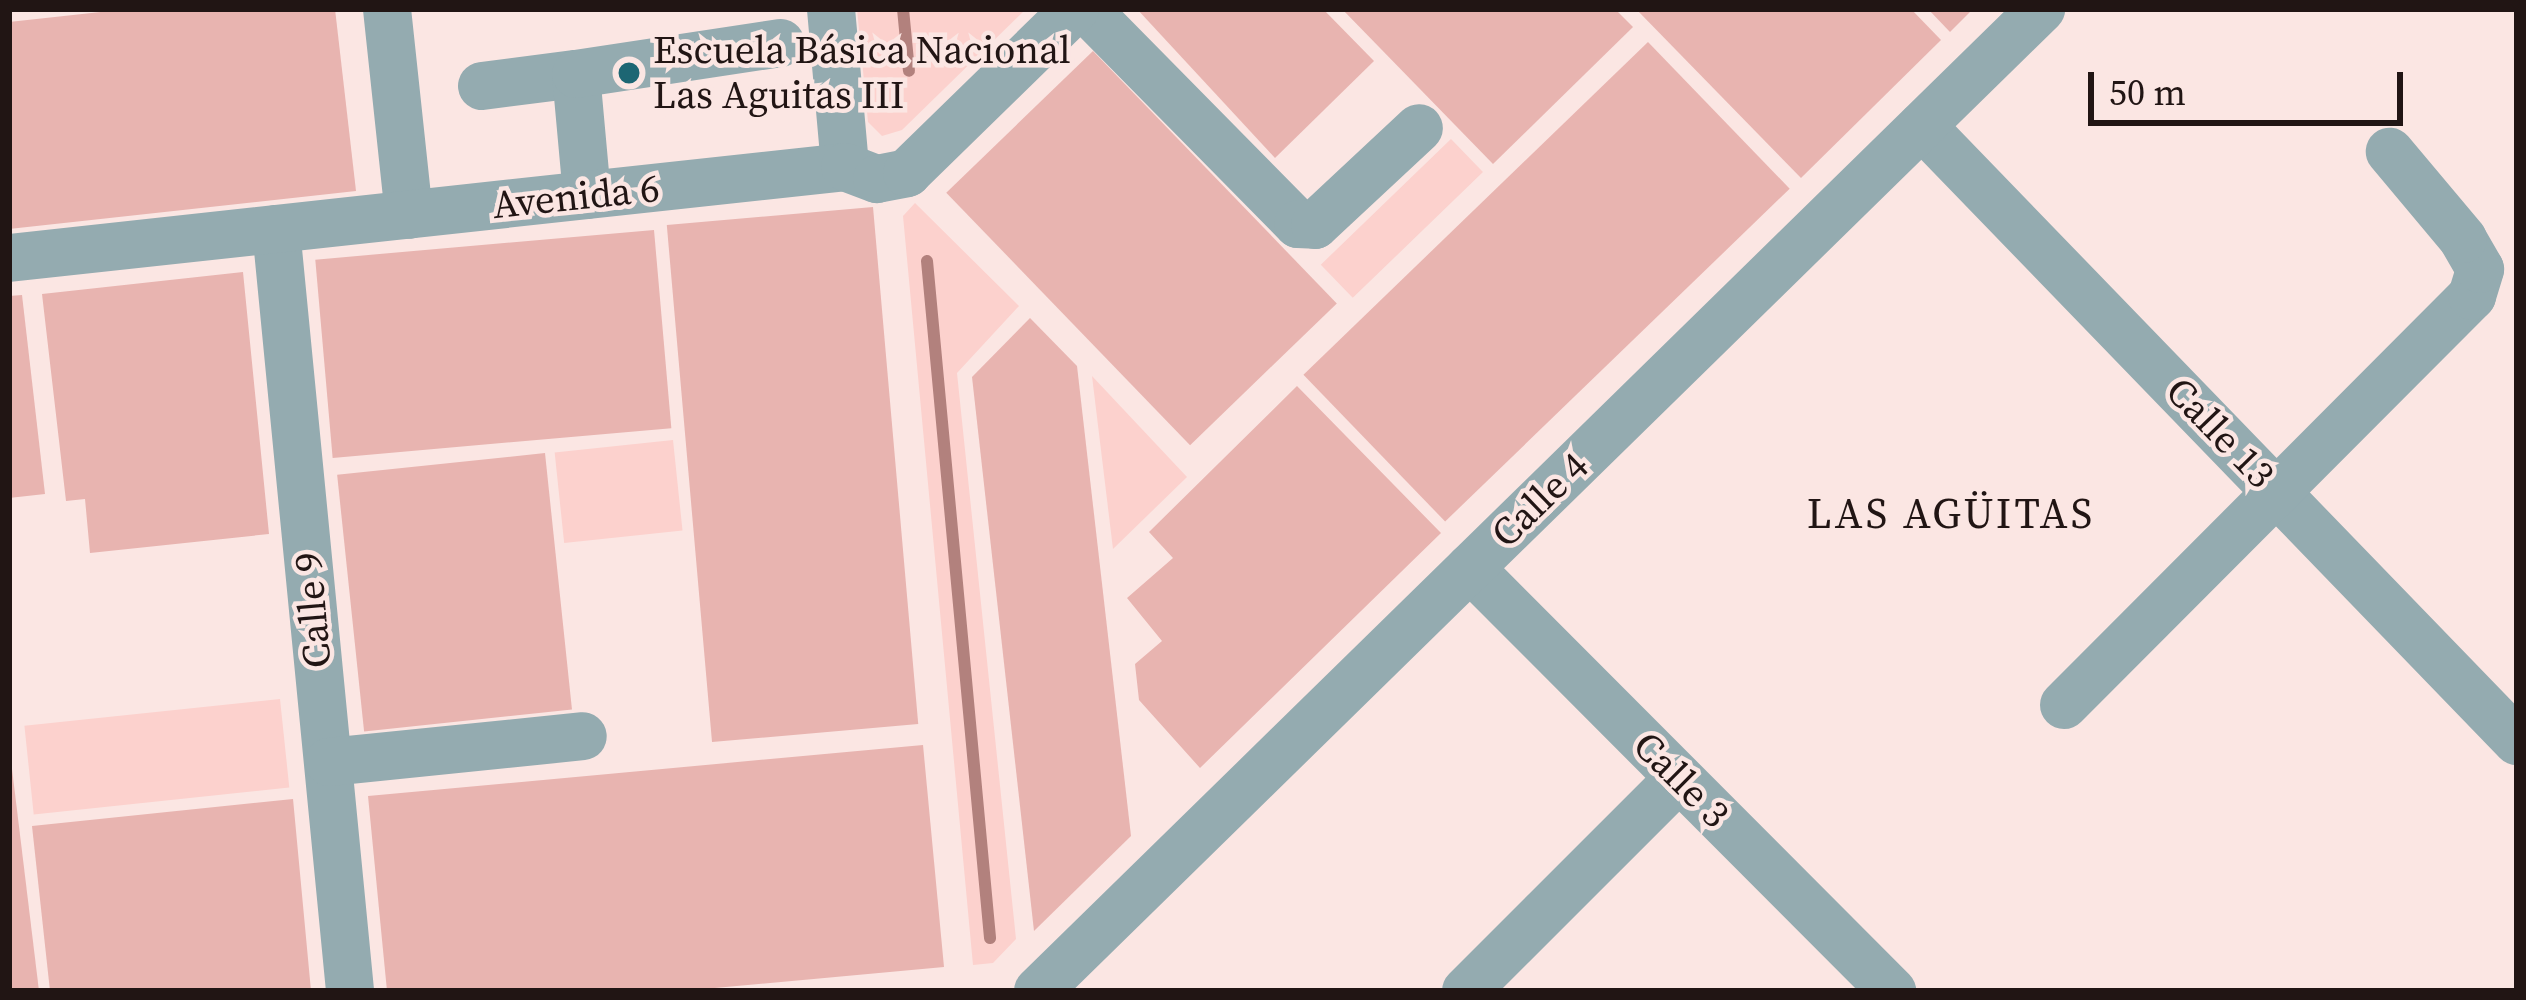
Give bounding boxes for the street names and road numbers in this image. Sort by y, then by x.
street label: Avenida 6 [490,165,662,229]
street label: Calle 13 [2156,368,2284,498]
street label: Calle 4 [1482,443,1598,557]
street label: Calle 9 [285,550,341,670]
street label: Calle 3 [1623,722,1739,838]

